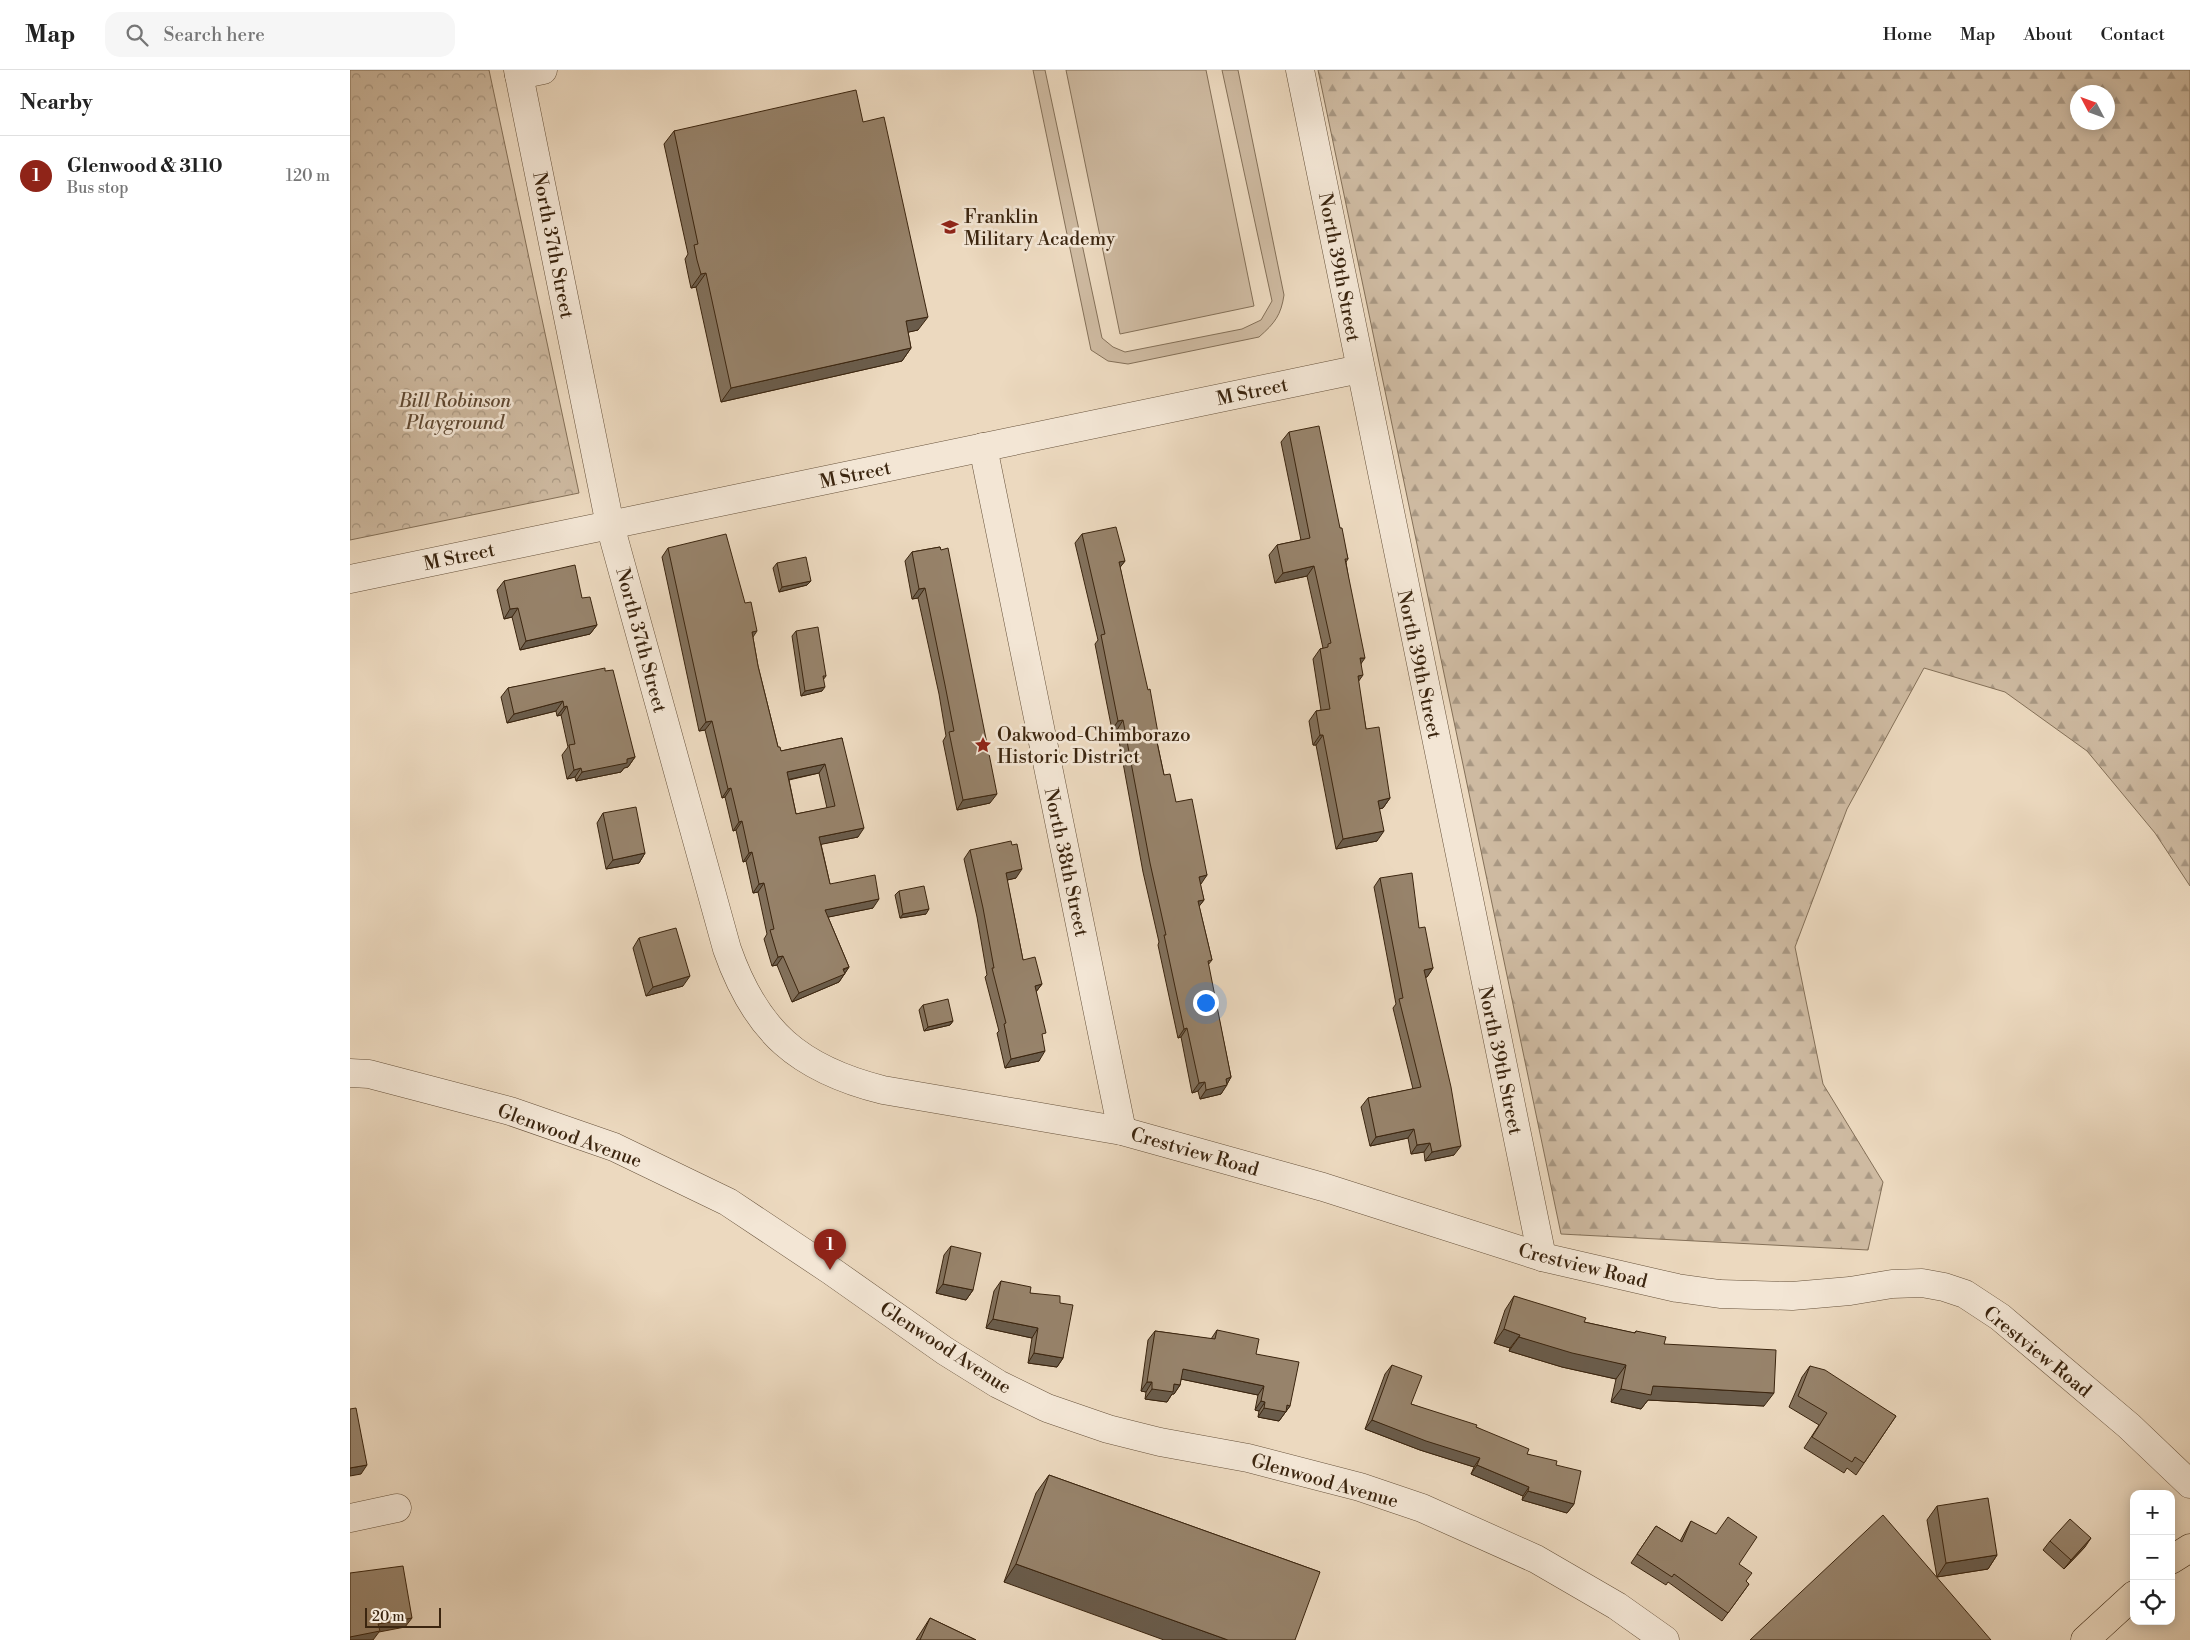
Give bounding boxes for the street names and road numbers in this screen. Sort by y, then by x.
street label: North 37th Street [527,170,579,321]
street label: North 39th Street [1313,191,1365,344]
street label: M Street [1214,373,1290,411]
street label: M Street [817,456,893,494]
street label: M Street [421,538,497,576]
street label: North 37th Street [610,565,672,716]
street label: North 39th Street [1392,588,1447,741]
street label: North 38th Street [1039,786,1094,939]
street label: North 39th Street [1473,984,1528,1137]
street label: Glenwood Avenue [494,1099,645,1173]
street label: Crestview Road [1128,1122,1262,1182]
street label: Crestview Road [1516,1238,1650,1294]
street label: Glenwood Avenue [875,1296,1016,1399]
street label: Crestview Road [1978,1301,2096,1403]
street label: Glenwood Avenue [1248,1448,1401,1513]

